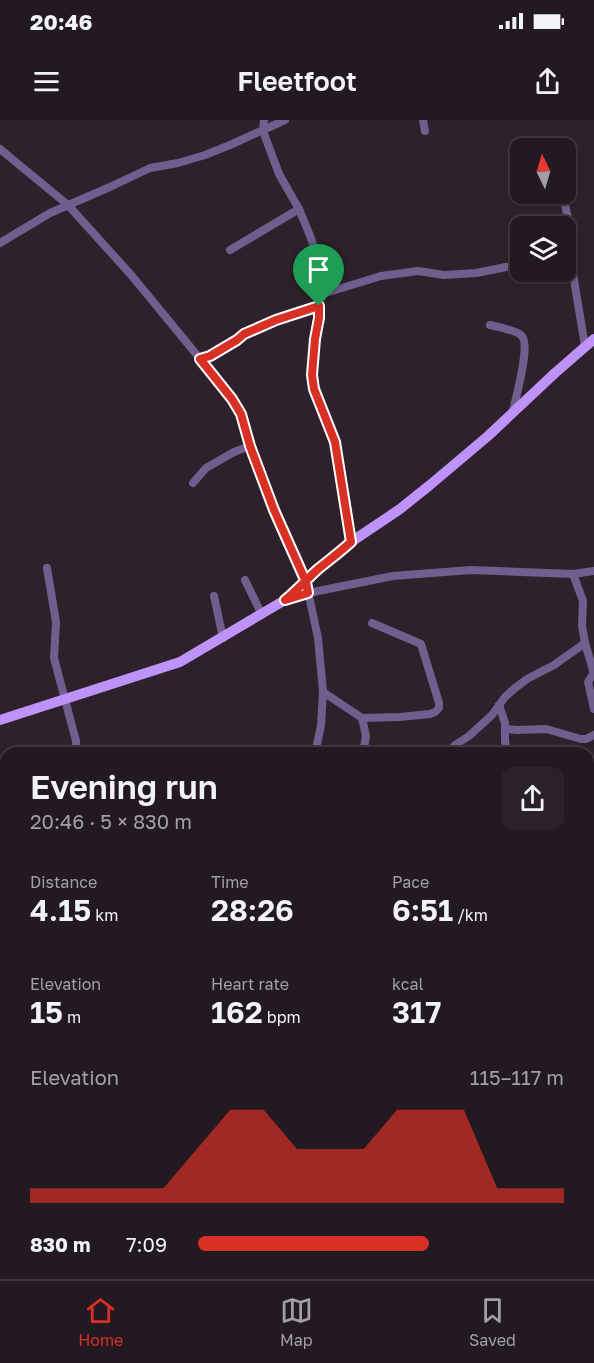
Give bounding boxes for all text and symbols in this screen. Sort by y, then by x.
text: 20:46 [30,8,92,35]
icon: menu [30,65,63,98]
text: Fleetfoot [237,65,357,97]
icon: share [531,65,564,98]
north arrow [510,138,576,204]
map controls [510,138,576,282]
button: layers [510,216,576,282]
pin [293,244,344,306]
icon: arrive [302,253,335,286]
text: Evening run [30,767,218,806]
button: share [501,767,564,830]
text: 20:46 · 5 × 830 m [30,809,192,833]
text: Distance [30,872,97,892]
text: Time [211,872,249,892]
text: Pace [392,872,429,892]
text: 4.15 [30,892,91,928]
text: 28:26 [211,892,294,928]
text: 6:51 [392,892,453,928]
text: km [91,905,118,925]
text: /km [453,905,488,925]
text: Elevation [30,974,101,994]
text: Heart rate [211,974,289,994]
text: kcal [392,974,424,994]
text: 15 [30,994,63,1030]
text: 162 [211,994,263,1030]
text: 317 [392,994,441,1030]
text: m [63,1007,81,1027]
text: bpm [263,1007,301,1027]
text: Elevation [30,1065,119,1089]
text: 115–117 m [470,1065,564,1089]
text: 830 m [30,1232,91,1256]
text: 7:09 [126,1232,167,1256]
tab: Home [78,1294,123,1350]
tab: Map [280,1294,313,1350]
tab: Saved [469,1294,516,1350]

